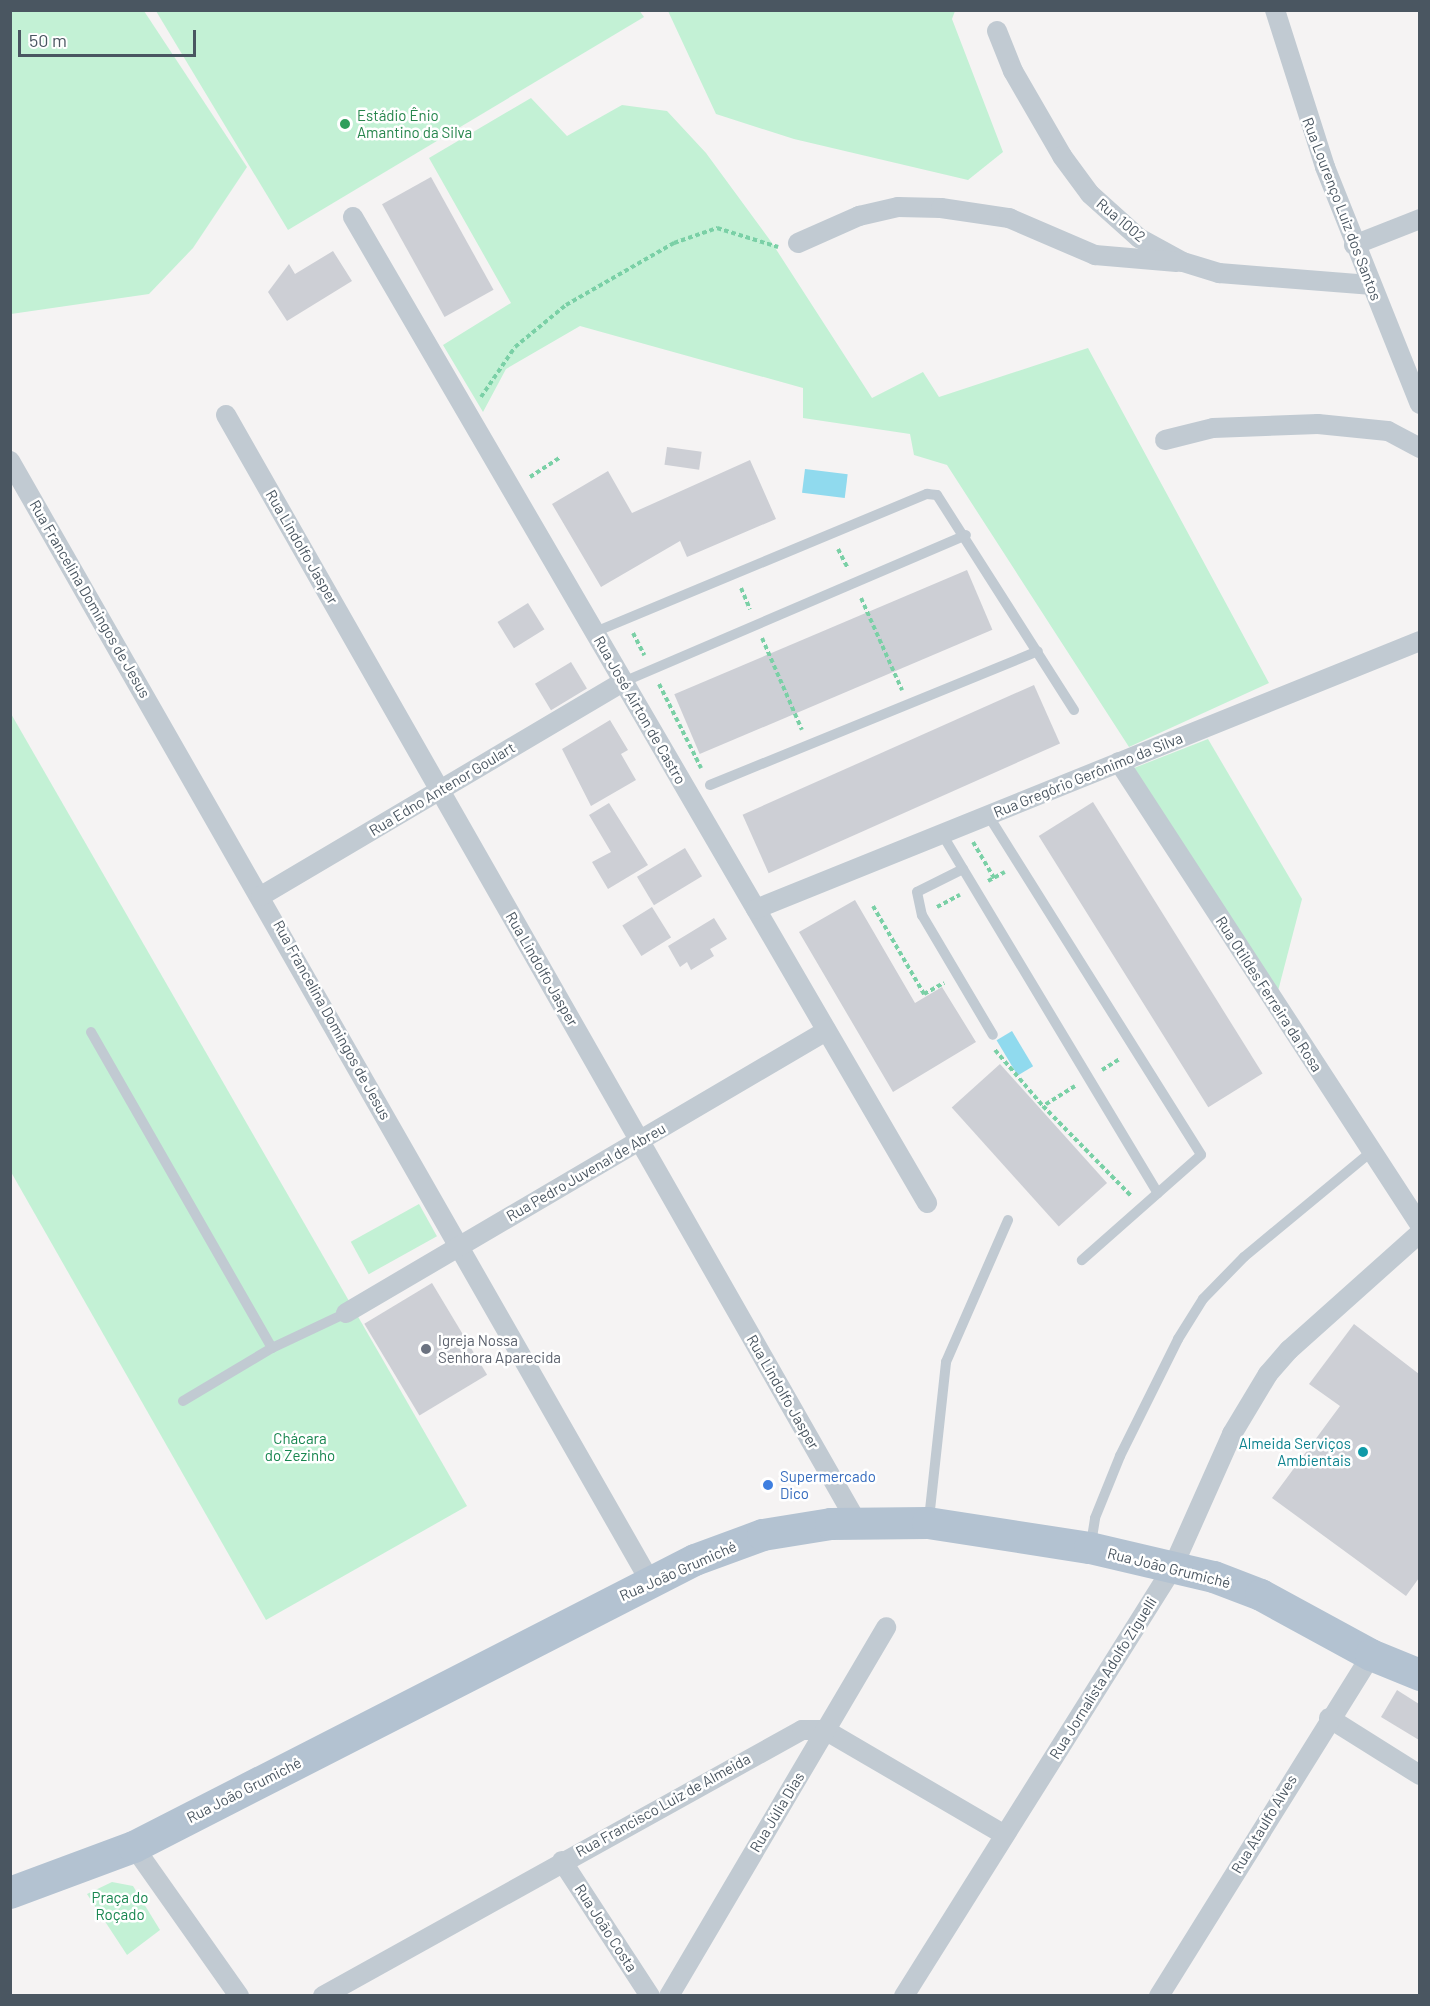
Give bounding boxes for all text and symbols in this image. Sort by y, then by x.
scale bar [21,18,200,56]
text: 50 m [29,29,67,51]
place label: Estádio Ênio Amantino da Silva [357,106,472,141]
street label: Rua Lourenço Luiz dos Santos [1299,115,1385,303]
marker: Estádio Ênio Amantino da Silva [338,117,352,131]
street label: Rua 1002 [1093,194,1149,246]
street label: Rua Lindolfo Jasper [262,487,342,607]
street label: Rua Francelina Domingos de Jesus [26,497,154,701]
street label: Rua José Airton de Castro [590,633,690,787]
street label: Rua Gregório Gerônimo da Silva [991,729,1185,821]
street label: Rua Edno Antenor Goulart [366,738,518,840]
street label: Rua Lindolfo Jasper [502,909,582,1029]
street label: Rua Otildes Ferreira da Rosa [1212,913,1326,1075]
street label: Rua Francelina Domingos de Jesus [269,917,395,1123]
street label: Rua Pedro Juvenal de Abreu [503,1119,669,1225]
place label: Igreja Nossa Senhora Aparecida [438,1331,561,1366]
street label: Rua Lindolfo Jasper [743,1332,823,1452]
marker: Igreja Nossa Senhora Aparecida [419,1342,433,1356]
park label: Chácara do Zezinho [265,1429,335,1464]
place label: Almeida Serviços Ambientais [1239,1434,1351,1469]
marker: Almeida Serviços Ambientais [1356,1445,1370,1459]
place label: Supermercado Dico [780,1467,876,1502]
marker: Supermercado Dico [761,1478,775,1492]
street label: Rua João Grumiché [617,1537,739,1605]
street label: Rua João Grumiché [1106,1544,1232,1592]
street label: Rua Jornalista Adolfo Ziguelli [1046,1594,1160,1762]
street label: Rua Francisco Luiz de Almeida [573,1749,753,1861]
street label: Rua João Grumiché [184,1753,304,1827]
street label: Rua Júlia Dias [746,1769,808,1855]
street label: Rua Ataulfo Alves [1228,1771,1300,1877]
street label: Rua João Costa [571,1881,641,1975]
park label: Praça do Roçado [92,1888,148,1923]

